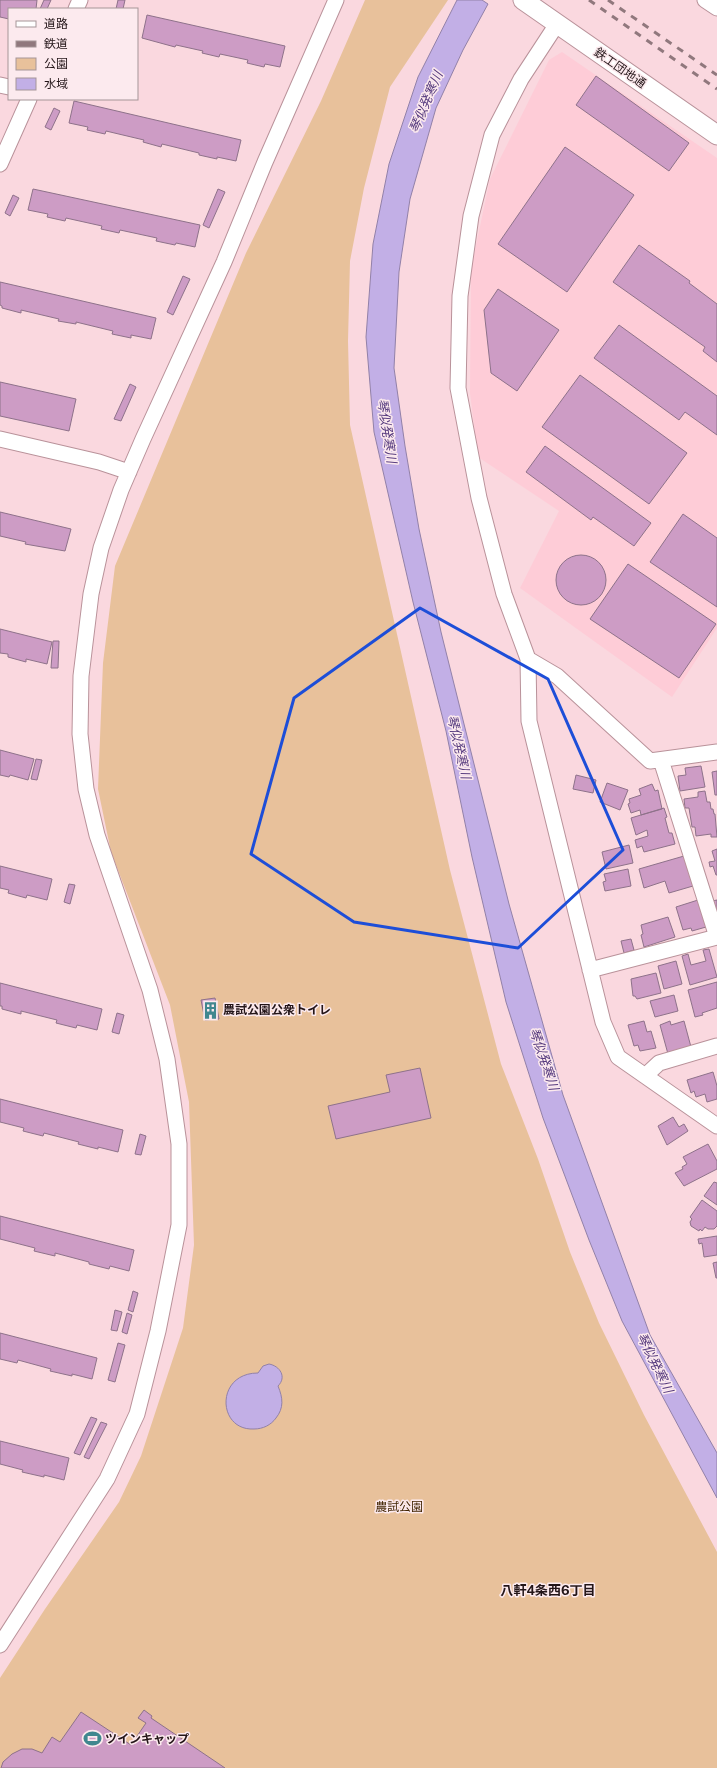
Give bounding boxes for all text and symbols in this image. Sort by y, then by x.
legend [8,8,138,100]
text: 道路 [44,17,68,31]
text: 鉄道 [44,37,68,51]
street label: 鉄工団地通 [591,45,649,91]
text: 公園 [44,57,68,71]
water label: 琴似発寒川 [406,67,446,135]
text: 水域 [44,77,68,91]
water label: 琴似発寒川 [375,398,400,466]
water label: 琴似発寒川 [444,714,474,782]
building icon: 農試公園公衆トイレ [200,1000,220,1020]
place label: 農試公園公衆トイレ [223,1003,331,1017]
water label: 琴似発寒川 [526,1026,562,1094]
water label: 琴似発寒川 [634,1330,677,1397]
park label: 農試公園 [375,1500,423,1514]
district label: 八軒4条西6丁目 [500,1583,596,1598]
sports icon: ツインキャップ [82,1729,102,1749]
place label: ツインキャップ [105,1732,189,1746]

